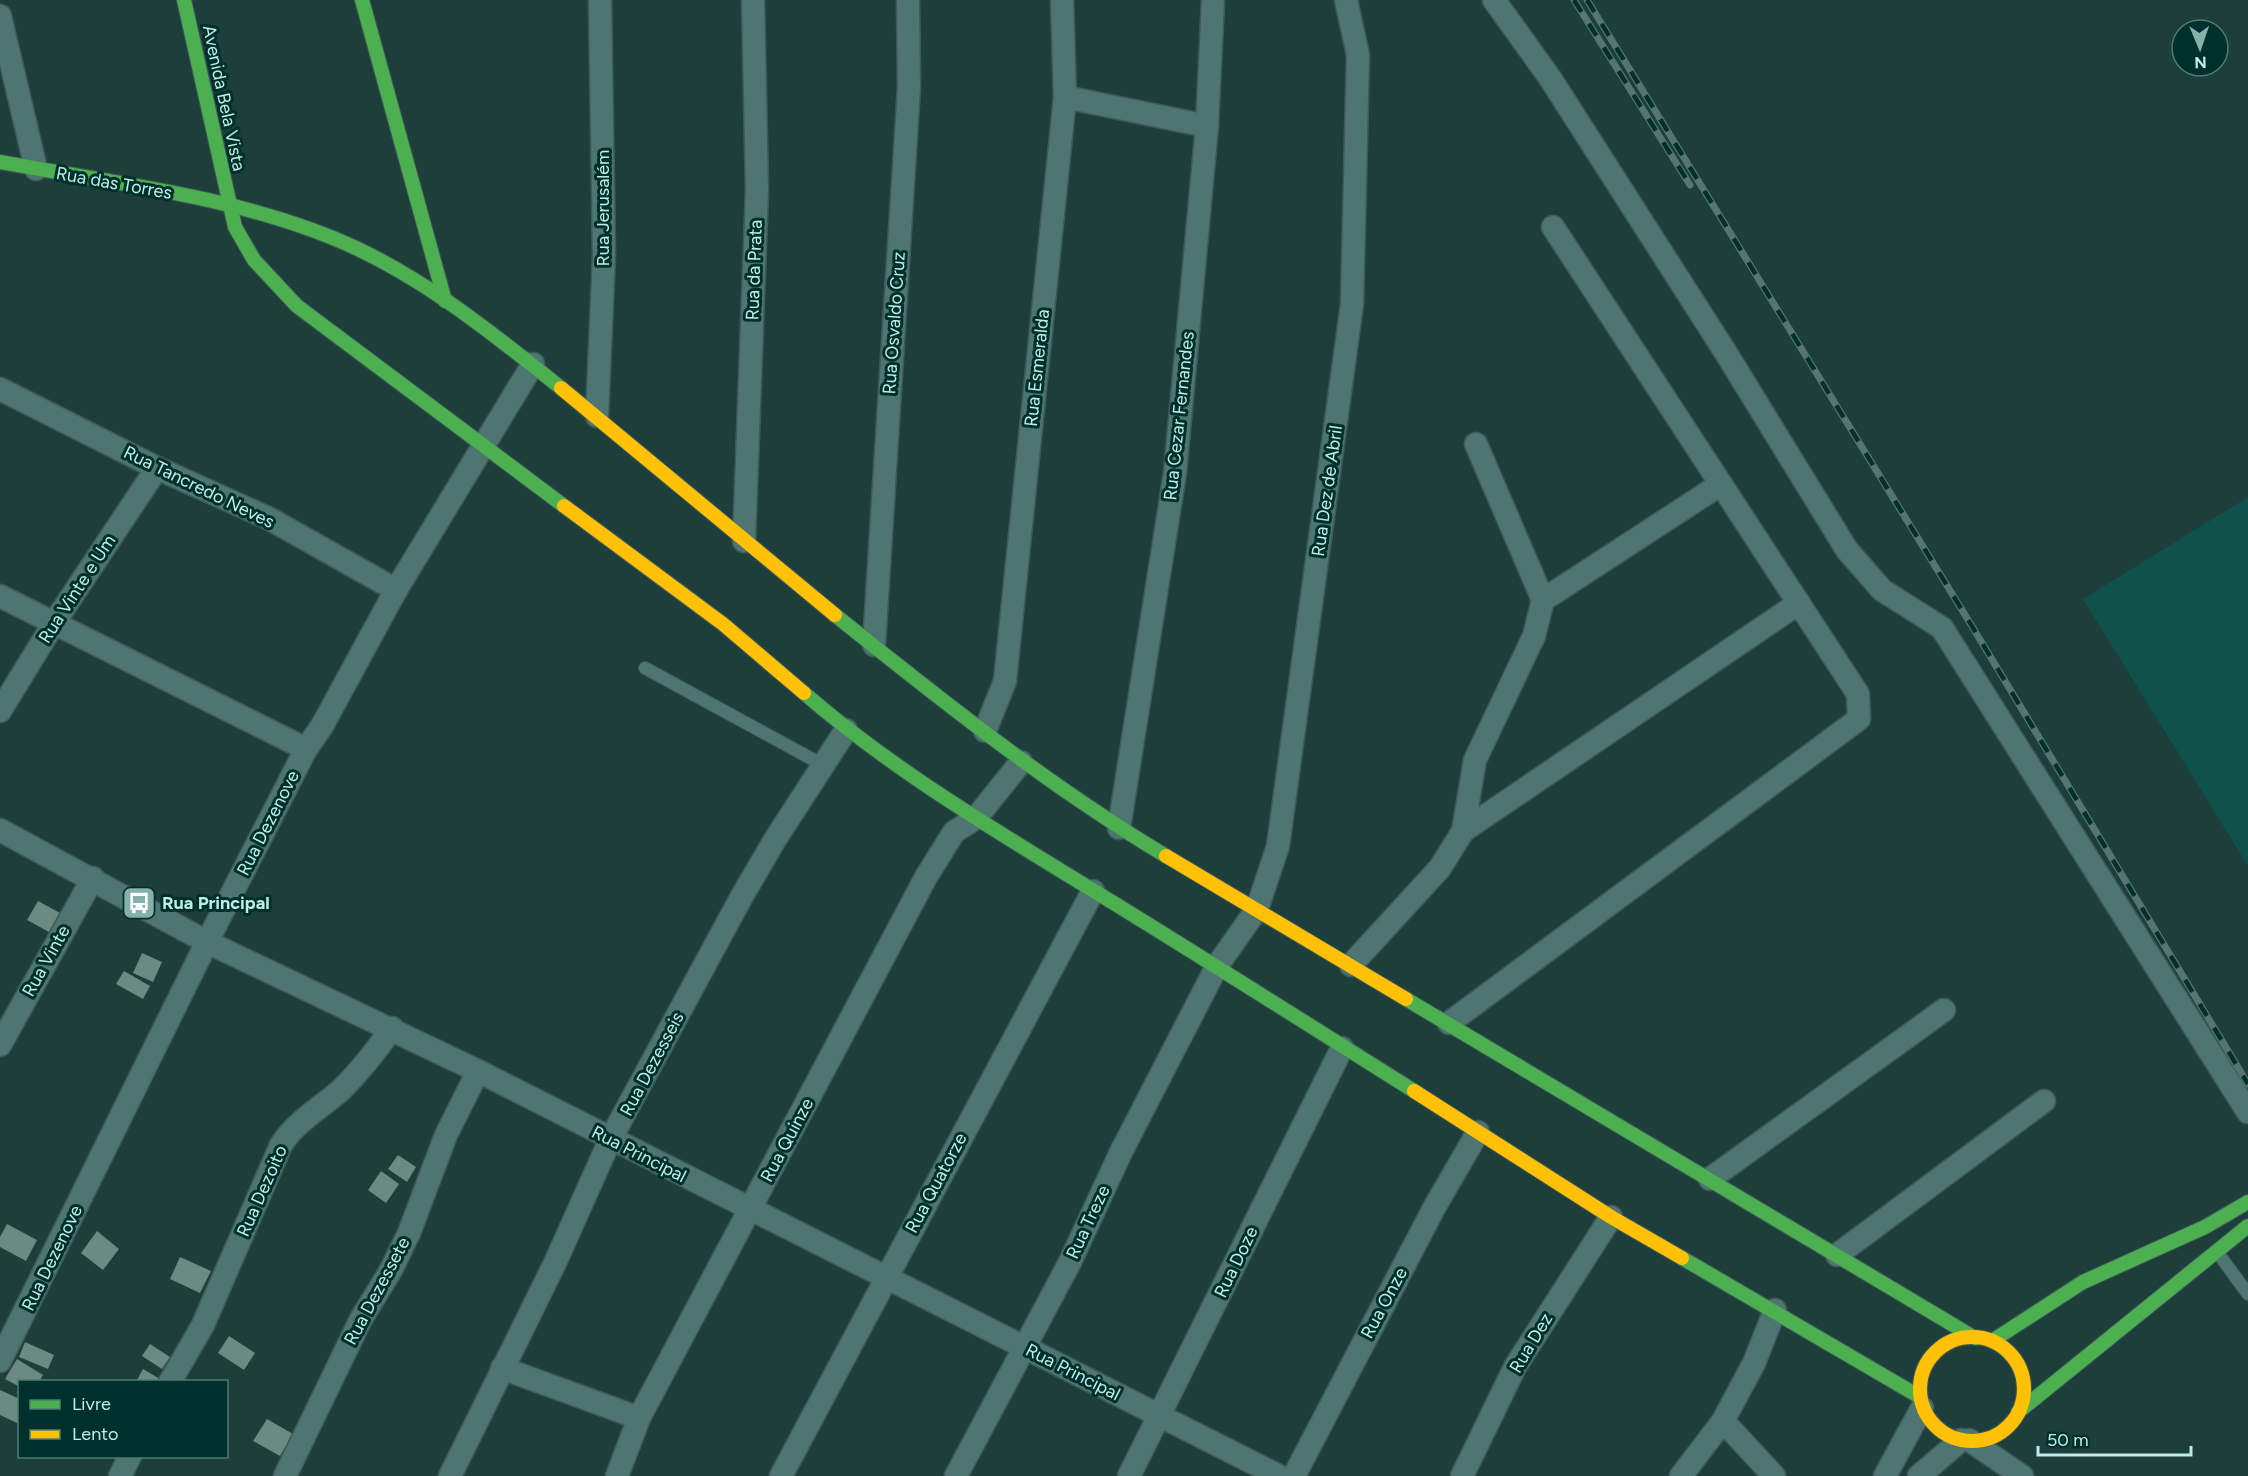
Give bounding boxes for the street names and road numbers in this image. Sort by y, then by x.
street label: Avenida Bela Vista [198,23,250,173]
street label: Rua Jerusalém [592,150,614,266]
street label: Rua das Torres [54,162,174,204]
street label: Rua da Prata [741,219,767,321]
street label: Rua Osvaldo Cruz [878,251,910,395]
street label: Rua Esmeralda [1020,308,1054,428]
street label: Rua Cezar Fernandes [1159,330,1199,502]
street label: Rua Dez de Abril [1307,424,1347,558]
street label: Rua Tancredo Neves [120,441,278,533]
street label: Rua Vinte e Um [34,531,120,647]
street label: Rua Dezenove [232,767,304,879]
street label: Rua Vinte [17,921,75,1001]
street label: Rua Dezesseis [615,1008,689,1120]
street label: Rua Quinze [756,1094,818,1186]
street label: Rua Principal [588,1121,690,1187]
street label: Rua Quatorze [900,1129,972,1237]
street label: Rua Dezoito [232,1142,292,1240]
street label: Rua Treze [1061,1182,1115,1262]
street label: Rua Dezenove [17,1201,87,1315]
street label: Rua Doze [1209,1223,1263,1301]
street label: Rua Dezessete [339,1233,415,1349]
street label: Rua Onze [1356,1263,1412,1342]
street label: Rua Dez [1505,1309,1558,1377]
street label: Rua Principal [1022,1339,1124,1405]

